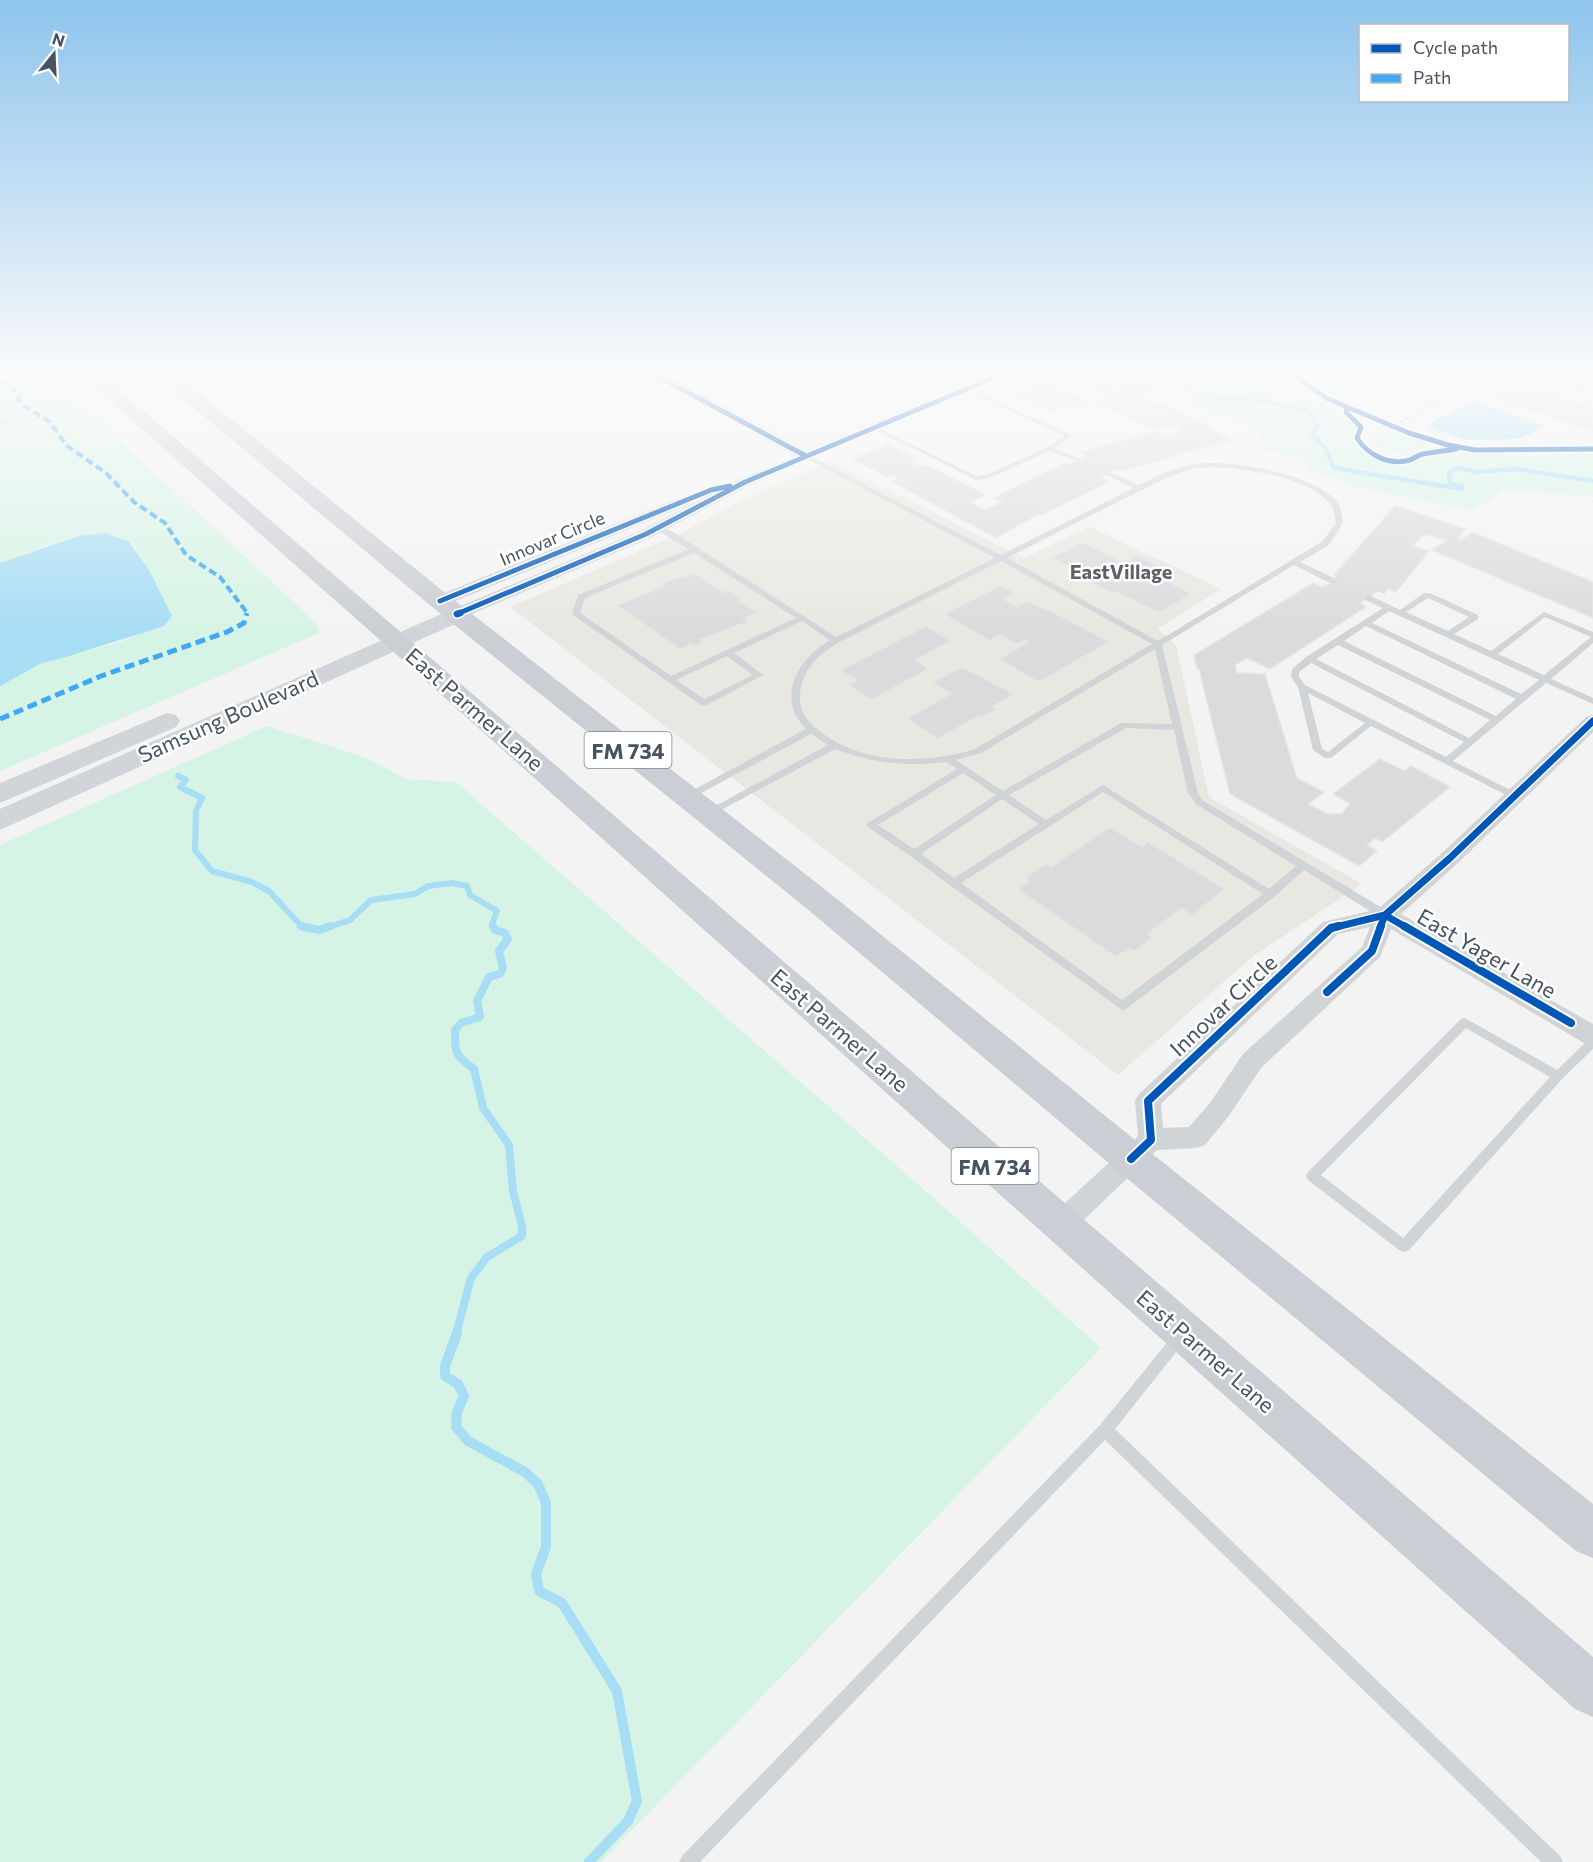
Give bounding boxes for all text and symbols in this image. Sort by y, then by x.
north arrow [24,24,84,84]
legend [1359,24,1569,102]
text: N [50,28,67,50]
text: Cycle path [1413,36,1498,58]
text: Path [1413,66,1451,88]
street label: Innovar Circle [496,506,608,570]
district label: EastVillage [1070,559,1172,583]
street label: East Parmer Lane [400,642,550,776]
street label: Samsung Boulevard [133,664,323,768]
road number: FM 734 [584,732,672,768]
street label: East Yager Lane [1413,902,1561,1004]
street label: Innovar Circle [1164,948,1282,1062]
street label: East Parmer Lane [765,963,915,1097]
road number: FM 734 [952,1148,1038,1184]
street label: East Parmer Lane [1131,1284,1281,1418]

